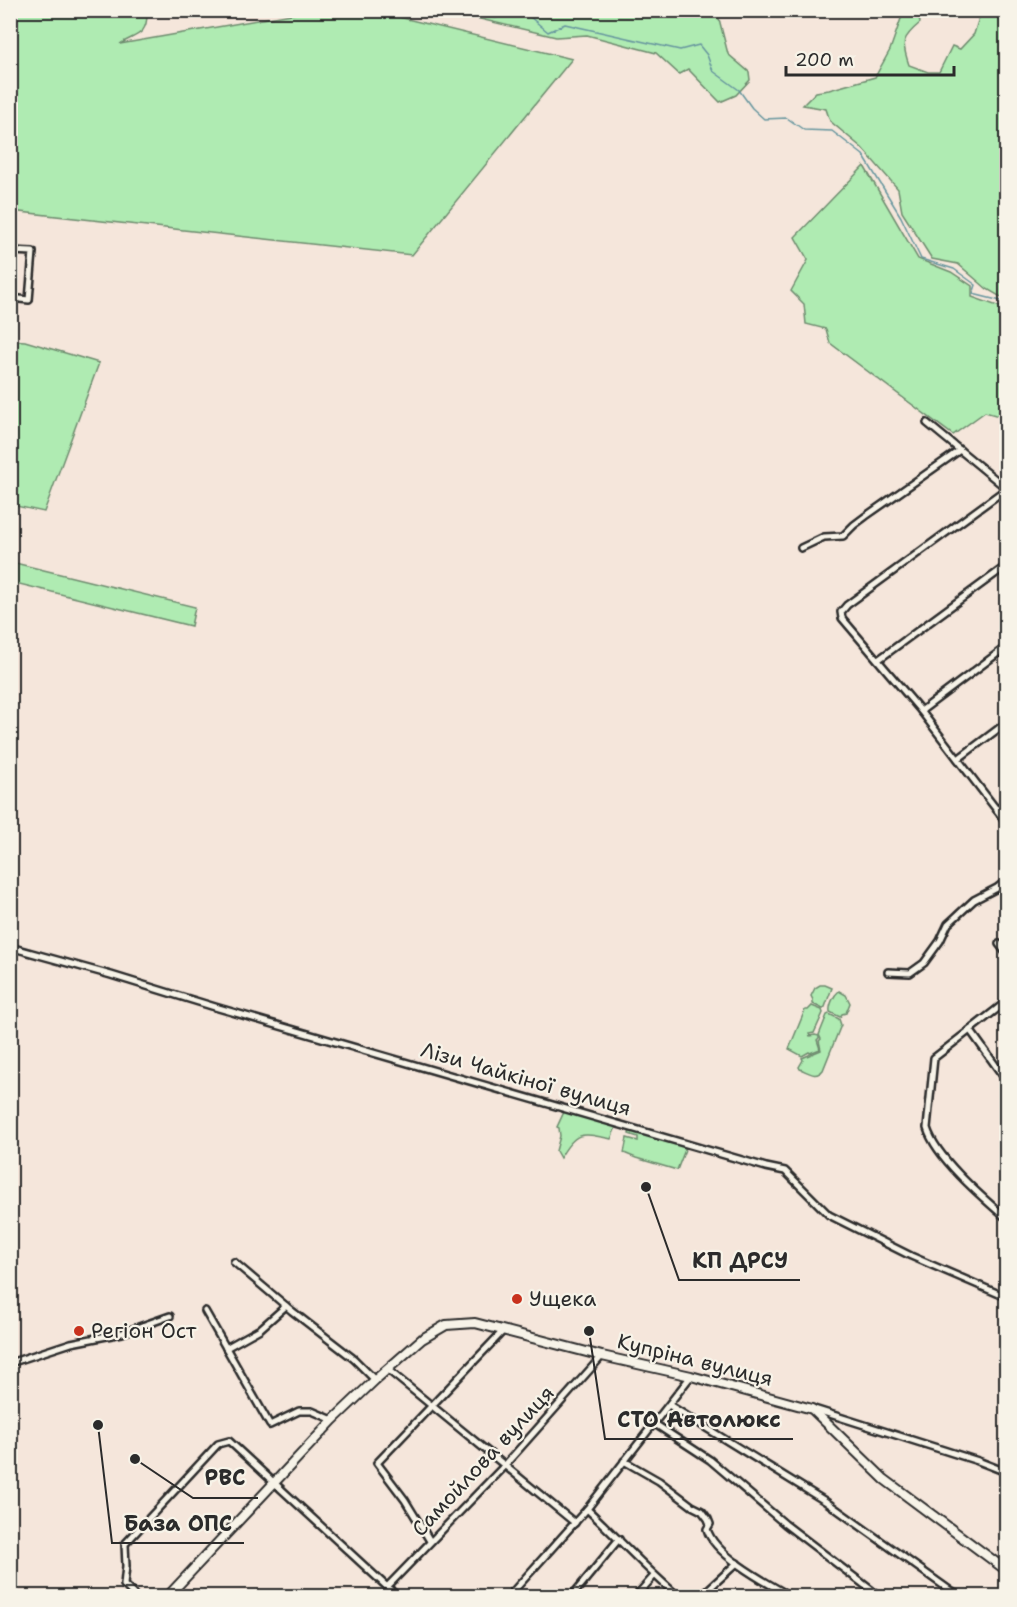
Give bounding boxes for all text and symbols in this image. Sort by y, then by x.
scale bar [786,39,954,77]
text: 200 m [795,48,854,72]
street label: Лізи Чайкіної вулиця [417,1036,635,1122]
callout: КП ДРСУ [679,1240,800,1280]
text: КП ДРСУ [692,1246,788,1275]
place label: Ущека [529,1285,596,1313]
marker: Ущека [510,1292,524,1306]
place label: Регіон Ост [91,1317,197,1345]
marker: Регіон Ост [72,1324,86,1338]
street label: Купріна вулиця [614,1327,776,1393]
street label: Самойлова вулиця [406,1379,560,1543]
callout: СТО Автолюкс [605,1399,793,1439]
text: СТО Автолюкс [617,1405,781,1434]
callout: РВС [193,1458,258,1498]
text: РВС [204,1463,246,1492]
callout: База ОПС [112,1503,244,1543]
text: База ОПС [124,1509,232,1538]

